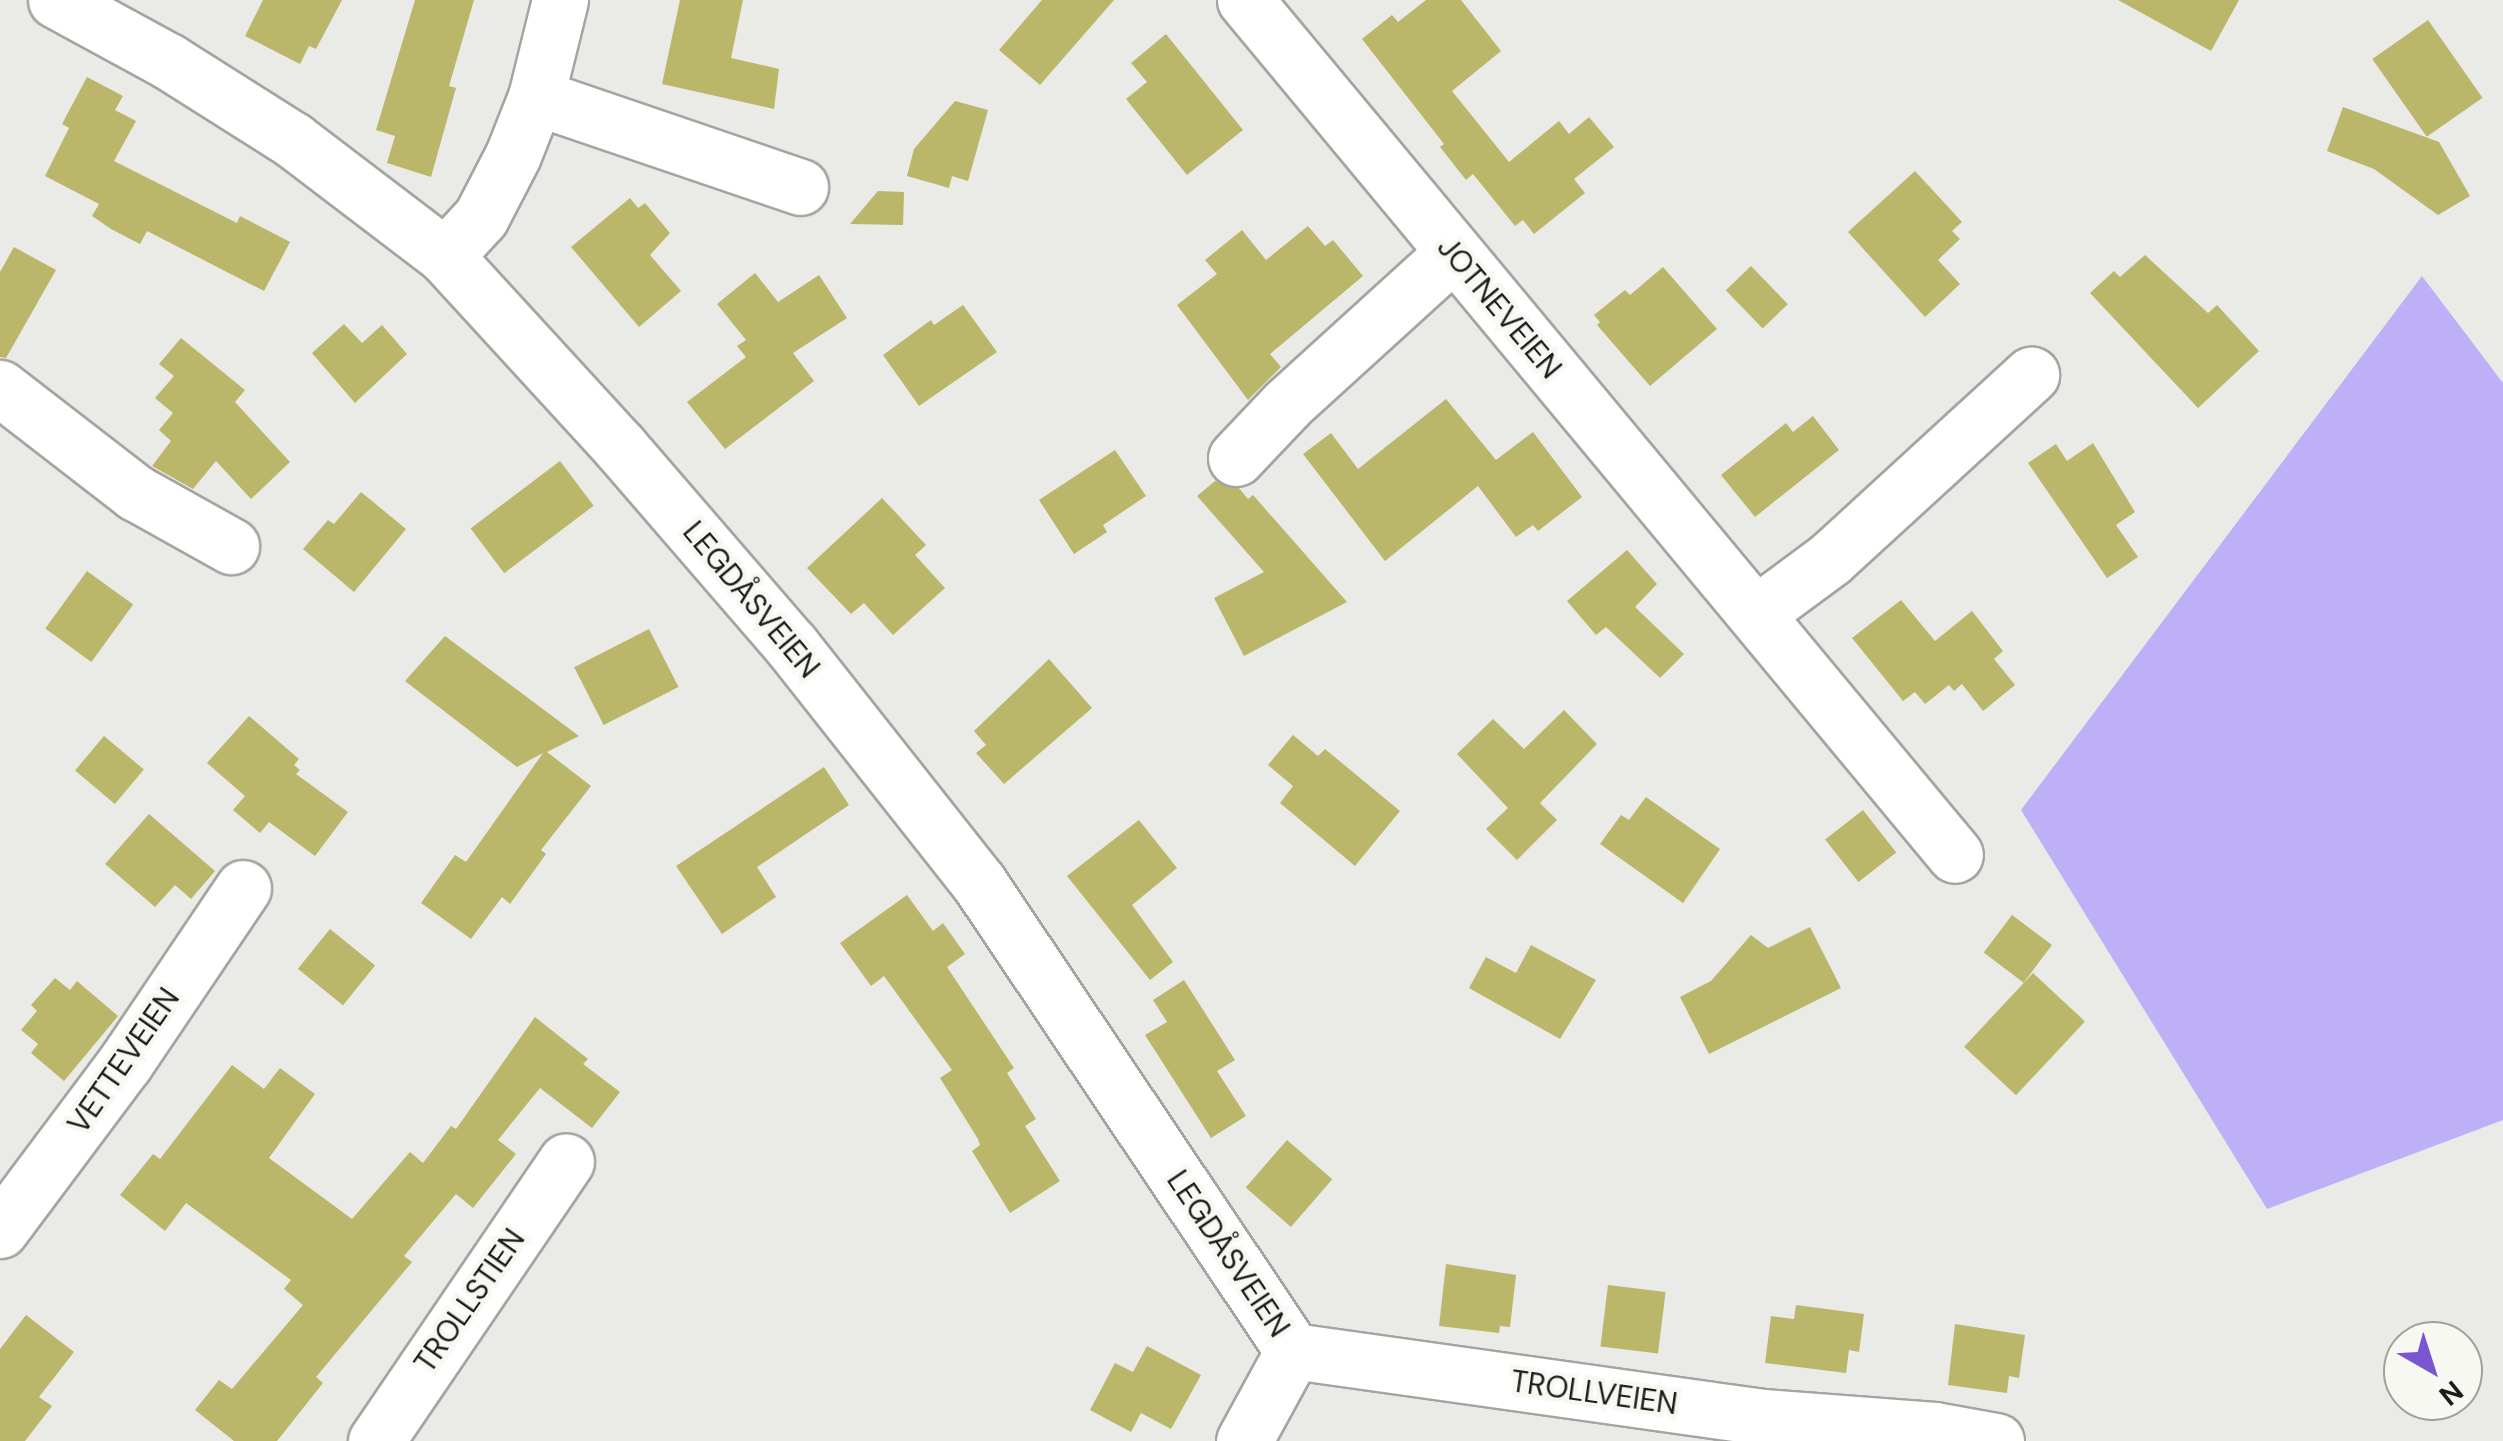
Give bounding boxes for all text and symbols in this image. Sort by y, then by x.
street label: JOTNEVEIEN [1429,230,1569,386]
street label: LEGDÅSVEIEN [675,514,827,686]
street label: VETTEVEIEN [61,981,187,1141]
street label: LEGDÅSVEIEN [1159,1164,1297,1344]
street label: TROLLSTIEN [407,1222,533,1380]
north arrow [2383,1321,2483,1421]
street label: TROLLVEIEN [1509,1364,1679,1422]
text: N [2431,1372,2471,1414]

